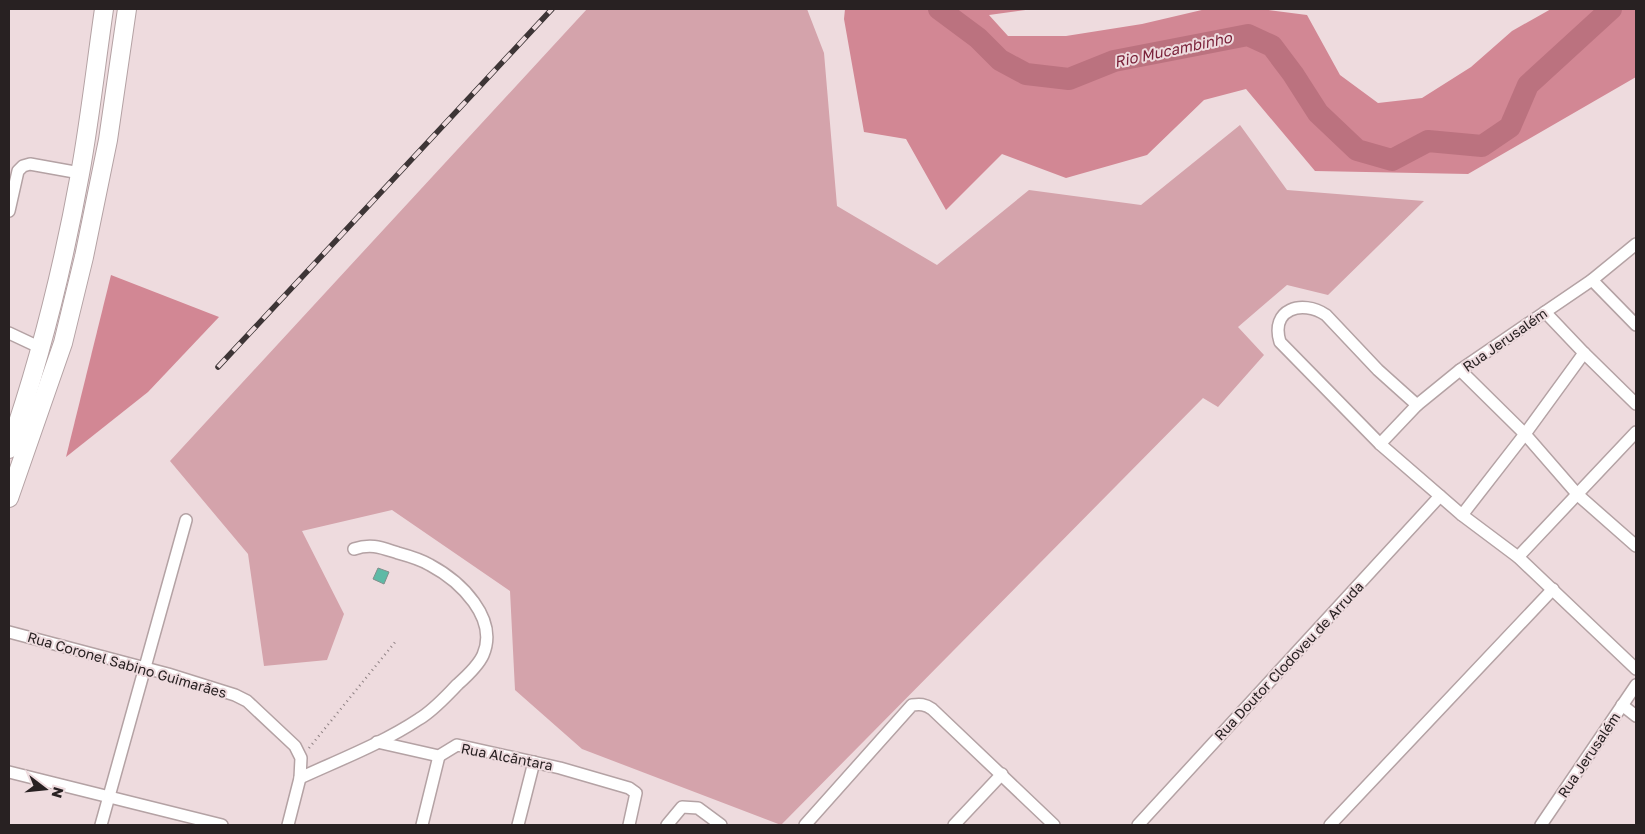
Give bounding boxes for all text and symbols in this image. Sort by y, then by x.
water label: Rio Mucambinho [1112,28,1234,70]
street label: Rua Jerusalém [1459,304,1550,375]
street label: Rua Doutor Clodoveu de Arruda [1210,578,1367,744]
street label: Rua Coronel Sabino Guimarães [26,628,229,701]
street label: Rua Jerusalém [1554,709,1623,801]
street label: Rua Alcãntara [460,739,555,774]
north arrow [20,764,70,814]
text: N [48,785,68,800]

